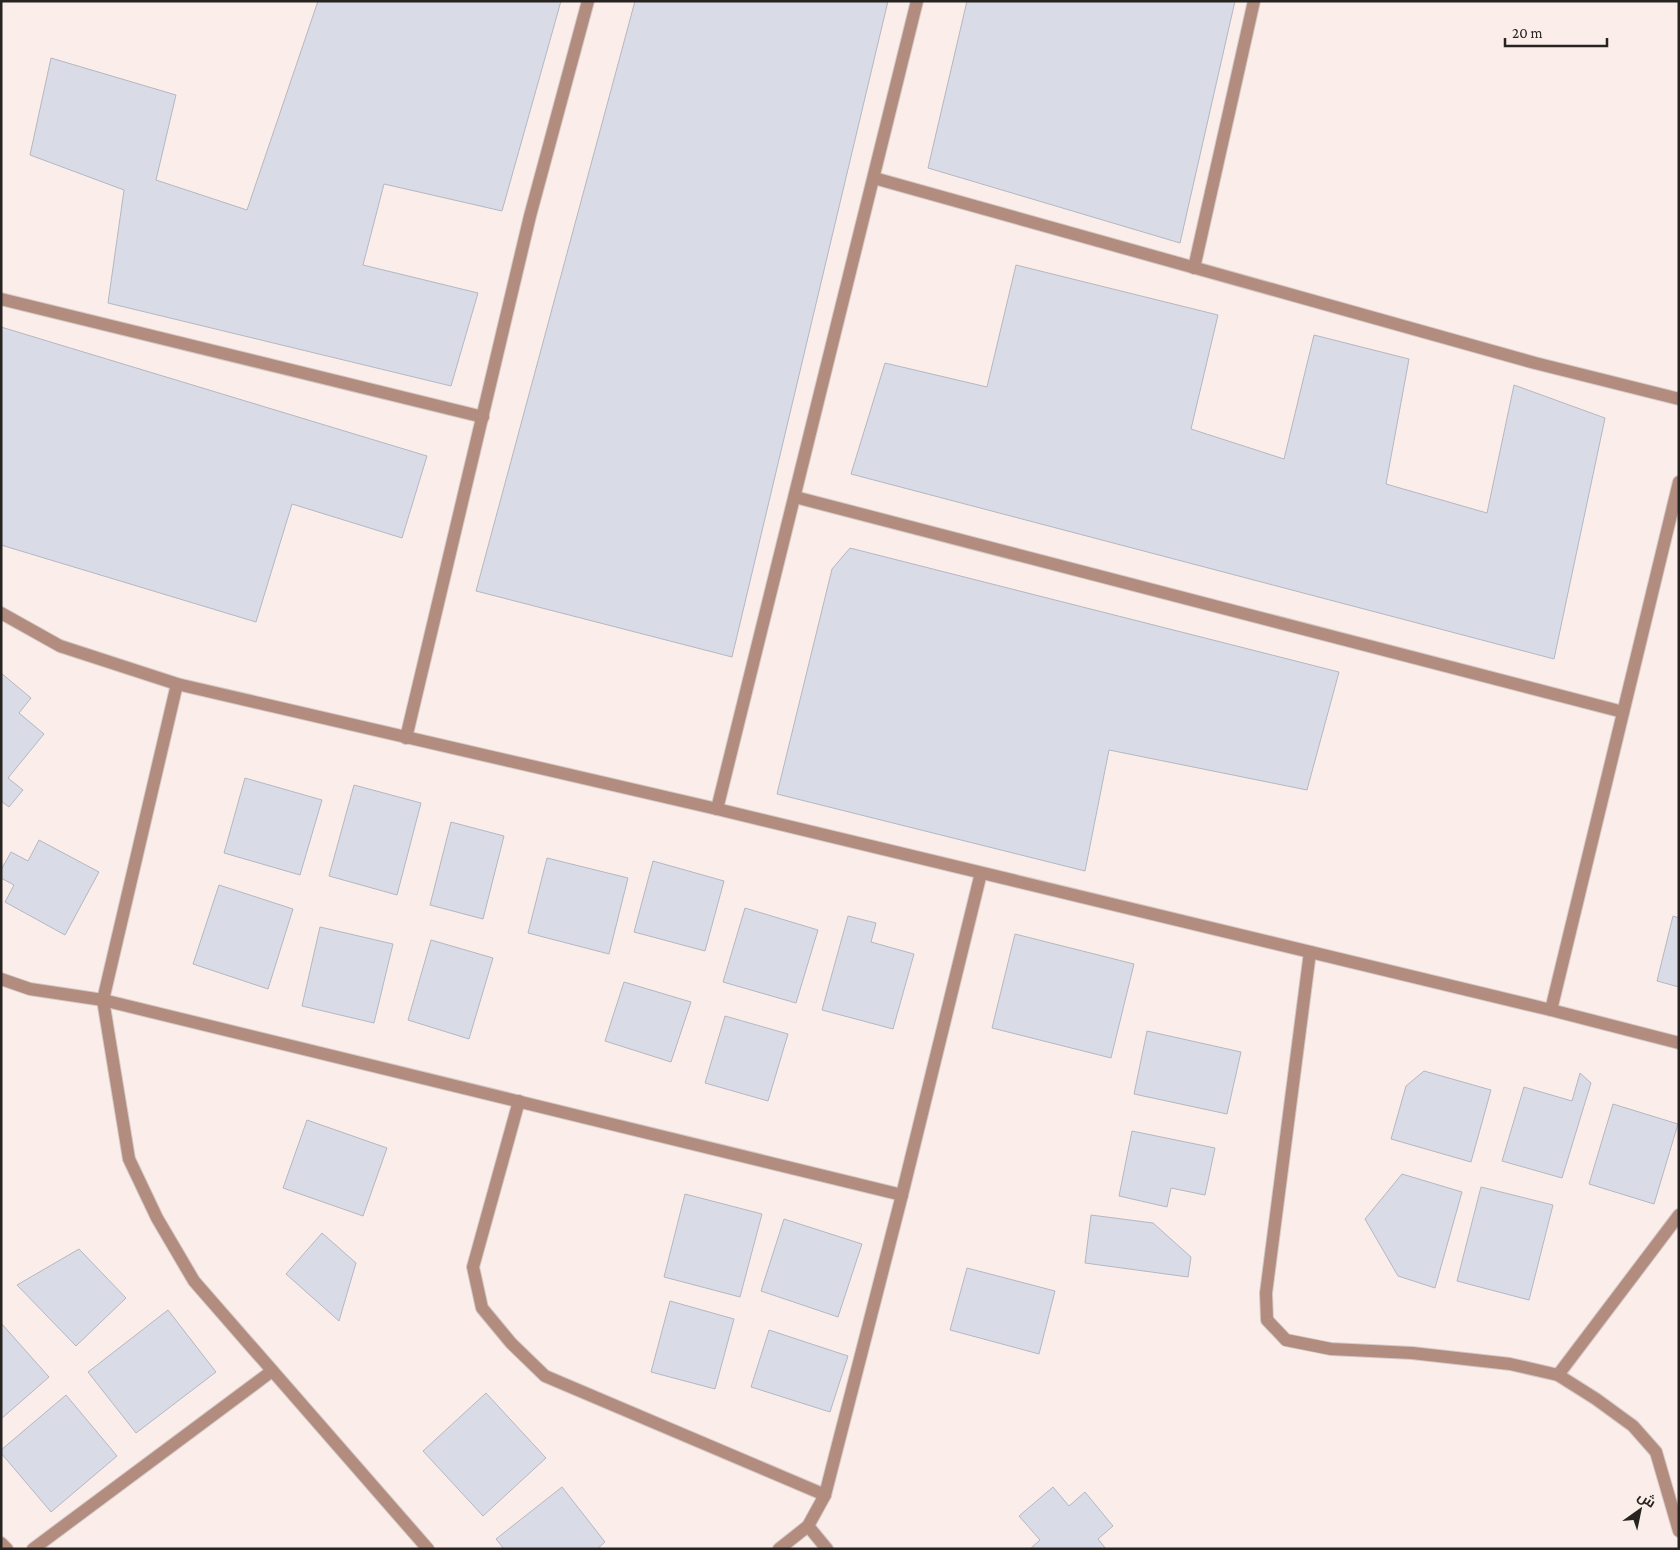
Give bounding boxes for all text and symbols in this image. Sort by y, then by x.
scale bar [1505,15,1608,47]
text: 20 m [1512,25,1543,41]
north arrow [1615,1485,1665,1535]
text: ش [1635,1487,1659,1512]

